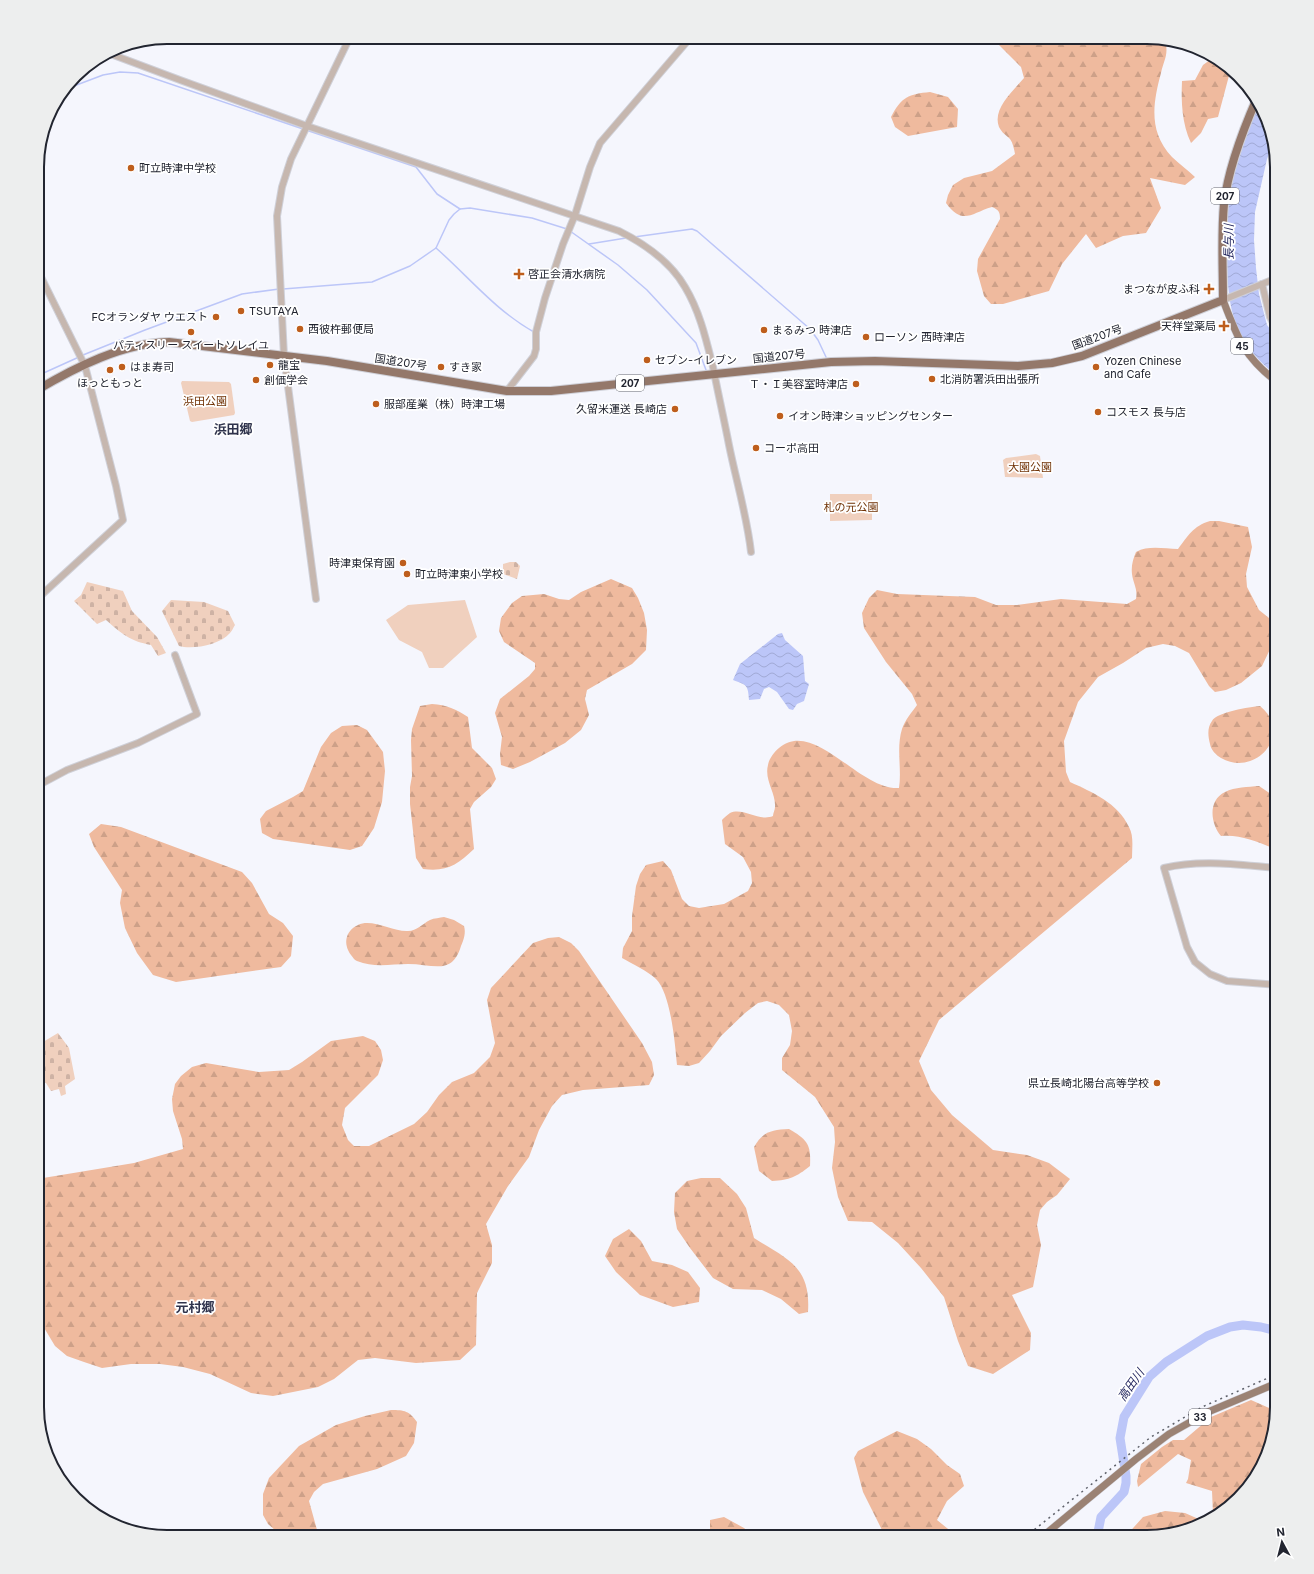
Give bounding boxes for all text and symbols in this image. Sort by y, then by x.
place label: 町立時津中学校 [139,161,216,175]
marker: 町立時津中学校 [126,163,136,173]
road number: 207 [1211,188,1239,204]
water label: 長与川 [1221,222,1236,260]
place label: 啓正会清水病院 [528,267,605,281]
marker: 啓正会清水病院 [513,268,525,280]
place label: まつなが皮ふ科 [1123,282,1200,296]
marker: まつなが皮ふ科 [1203,283,1215,295]
place label: TSUTAYA [249,304,299,318]
marker: TSUTAYA [236,306,246,316]
place label: FCオランダヤ ウエスト [91,310,208,324]
marker: FCオランダヤ ウエスト [211,312,221,322]
place label: 天祥堂薬局 [1161,319,1216,333]
street label: 国道207号 [1070,321,1124,353]
marker: 天祥堂薬局 [1219,321,1229,331]
place label: 西彼杵郵便局 [308,322,374,336]
place label: まるみつ 時津店 [772,323,852,337]
marker: 西彼杵郵便局 [295,324,305,334]
marker: まるみつ 時津店 [759,325,769,335]
marker: パティスリー スイートソレイユ [186,327,196,337]
place label: ローソン 西時津店 [874,330,965,344]
marker: ローソン 西時津店 [861,332,871,342]
place label: パティスリー スイートソレイユ [113,338,269,352]
road number: 45 [1231,338,1253,354]
street label: 国道207号 [752,346,806,366]
street label: 国道207号 [374,351,428,373]
place label: セブン-イレブン [655,353,737,367]
place label: Yozen Chinese and Cafe [1104,354,1181,381]
marker: セブン-イレブン [642,355,652,365]
place label: 龍宝 [278,358,300,372]
place label: はま寿司 [130,360,174,374]
marker: 龍宝 [265,360,275,370]
place label: すき家 [449,360,482,374]
marker: はま寿司 [117,362,127,372]
marker: すき家 [436,362,446,372]
marker: Yozen Chinese and Cafe [1091,362,1101,372]
marker: ほっともっと [105,365,115,375]
place label: 北消防署浜田出張所 [940,372,1040,386]
place label: 創価学会 [264,373,308,387]
marker: 北消防署浜田出張所 [927,374,937,384]
marker: 創価学会 [251,375,261,385]
road number: 207 [616,375,644,391]
place label: ほっともっと [77,376,143,390]
place label: Ｔ・Ｉ美容室時津店 [749,377,848,391]
marker: Ｔ・Ｉ美容室時津店 [851,379,861,389]
park label: 浜田公園 [183,394,227,408]
place label: 服部産業（株）時津工場 [384,397,505,411]
marker: 服部産業（株）時津工場 [371,399,381,409]
place label: 久留米運送 長崎店 [576,402,667,416]
marker: 久留米運送 長崎店 [670,404,680,414]
place label: コスモス 長与店 [1106,405,1186,419]
marker: コスモス 長与店 [1093,407,1103,417]
place label: イオン時津ショッピングセンター [788,409,953,423]
marker: イオン時津ショッピングセンター [775,411,785,421]
district label: 浜田郷 [213,421,253,437]
place label: コーポ高田 [764,441,819,455]
marker: コーポ高田 [751,443,761,453]
park label: 大園公園 [1008,460,1052,474]
park label: 札の元公園 [824,500,879,514]
place label: 時津東保育園 [329,556,395,570]
marker: 時津東保育園 [398,558,408,568]
place label: 町立時津東小学校 [415,567,503,581]
marker: 町立時津東小学校 [402,569,412,579]
place label: 県立長崎北陽台高等学校 [1028,1076,1149,1090]
marker: 県立長崎北陽台高等学校 [1152,1078,1162,1088]
district label: 元村郷 [175,1299,215,1315]
water label: 高田川 [1114,1364,1148,1404]
road number: 33 [1189,1409,1211,1425]
north arrow [1262,1522,1302,1562]
text: N [1276,1525,1286,1540]

